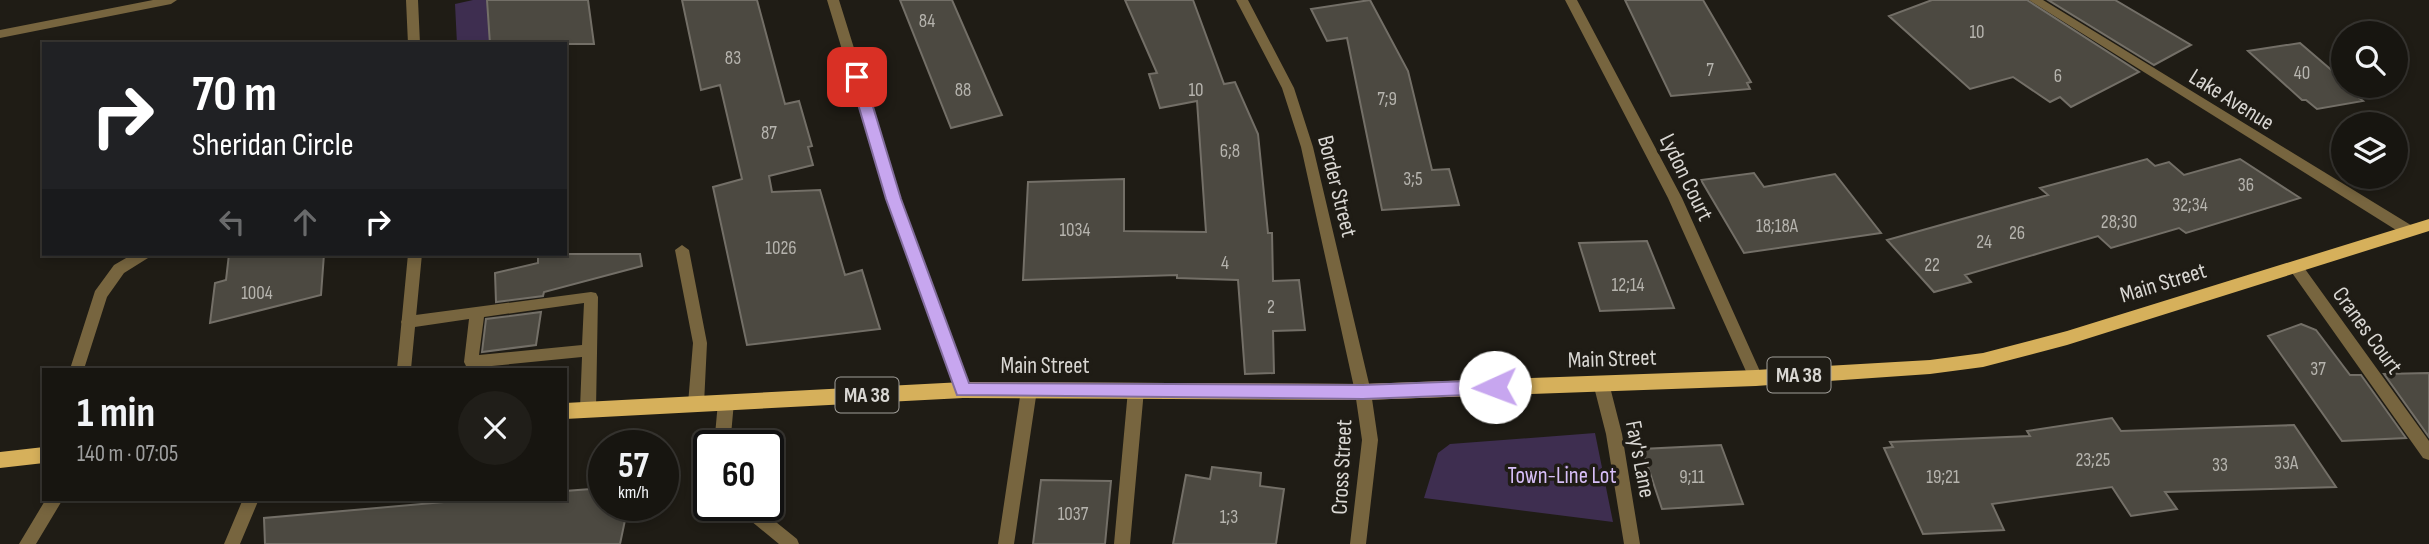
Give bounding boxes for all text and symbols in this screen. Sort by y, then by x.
house number: 84 [919,10,935,33]
house number: 10 [1969,21,1985,44]
map controls [2331,21,2408,189]
button: search [2331,21,2408,98]
house number: 83 [725,47,741,70]
pin [827,47,887,107]
icon: arrive [838,58,876,96]
house number: 7 [1706,59,1714,82]
house number: 40 [2294,62,2310,85]
street label: Lake Avenue [2184,63,2279,137]
house number: 6 [2054,65,2062,88]
text: 70 m [192,66,277,125]
icon: right [77,70,168,161]
house number: 88 [955,79,971,102]
house number: 10 [1188,79,1204,102]
house number: 7;9 [1377,88,1397,111]
button: layers [2331,112,2408,189]
house number: 87 [761,122,777,145]
text: Sheridan Circle [192,126,354,165]
street label: Lydon Court [1653,129,1719,226]
street label: Border Street [1311,133,1363,240]
house number: 6;8 [1220,140,1240,163]
house number: 3;5 [1403,168,1423,191]
house number: 36 [2238,174,2254,197]
house number: 32;34 [2172,194,2208,217]
icon: left [213,203,251,241]
icon: ahead [286,203,324,241]
icon: right [359,203,397,241]
house number: 28;30 [2101,211,2137,234]
house number: 18;18A [1756,215,1799,238]
house number: 1034 [1059,219,1091,242]
house number: 26 [2009,222,2025,245]
house number: 24 [1976,231,1992,254]
house number: 1026 [765,237,797,260]
house number: 4 [1221,252,1229,275]
house number: 22 [1924,254,1940,277]
street label: Main Street [2117,257,2210,309]
house number: 12;14 [1612,274,1645,297]
street label: Cranes Court [2326,281,2408,380]
house number: 1004 [241,282,273,305]
house number: 2 [1267,296,1275,319]
street label: Main Street [1567,343,1657,375]
position arrow [1458,350,1532,424]
street label: Main Street [1001,352,1089,380]
road number: MA 38 [1768,358,1830,392]
house number: 37 [2310,358,2326,381]
road number: MA 38 [836,378,898,412]
text: 1 min [77,388,155,439]
button: close [458,391,532,465]
street label: Fay's Lane [1619,418,1661,500]
street label: Cross Street [1326,419,1358,515]
speed limit sign: 60 [693,430,784,521]
text: 140 m · 07:05 [77,440,178,468]
text: 57 [618,445,649,488]
house number: 23;25 [2076,449,2110,472]
house number: 33A [2274,452,2299,475]
house number: 33 [2212,454,2228,477]
park label: Town-Line Lot [1508,462,1616,490]
house number: 9;11 [1679,466,1705,489]
house number: 19;21 [1926,466,1960,489]
text: km/h [618,482,649,503]
house number: 1037 [1058,503,1089,526]
house number: 1;3 [1220,506,1238,529]

